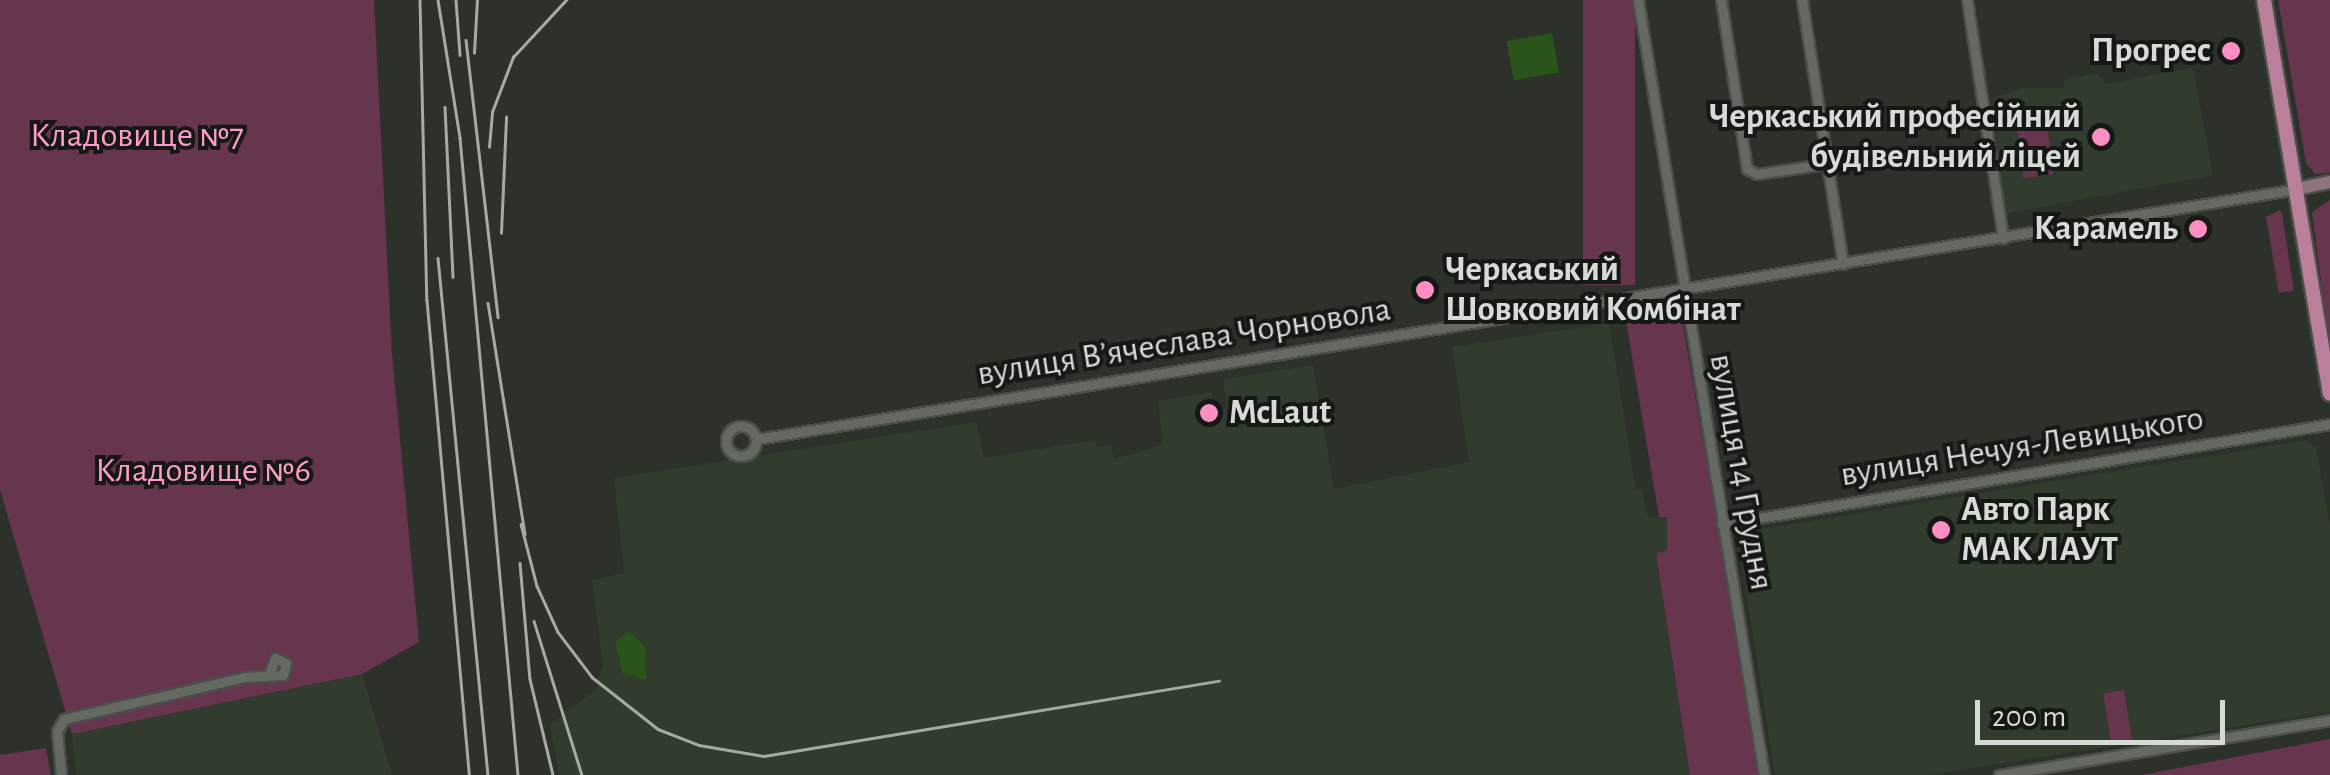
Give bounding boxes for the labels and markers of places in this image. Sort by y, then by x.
place label: Прогрес [2091,30,2211,72]
marker: Прогрес [2220,40,2242,62]
place label: Черкаський професійний будівельний ліцей [1709,96,2081,178]
marker: Черкаський професійний будівельний ліцей [2090,126,2112,148]
place label: Карамель [2034,208,2178,250]
marker: Карамель [2187,218,2209,240]
place label: Черкаський Шовковий Комбінат [1445,249,1741,331]
marker: Черкаський Шовковий Комбінат [1414,279,1436,301]
place label: McLaut [1229,392,1331,434]
marker: McLaut [1198,402,1220,424]
place label: Авто Парк МАК ЛАУТ [1961,489,2118,571]
marker: Авто Парк МАК ЛАУТ [1930,519,1952,541]

